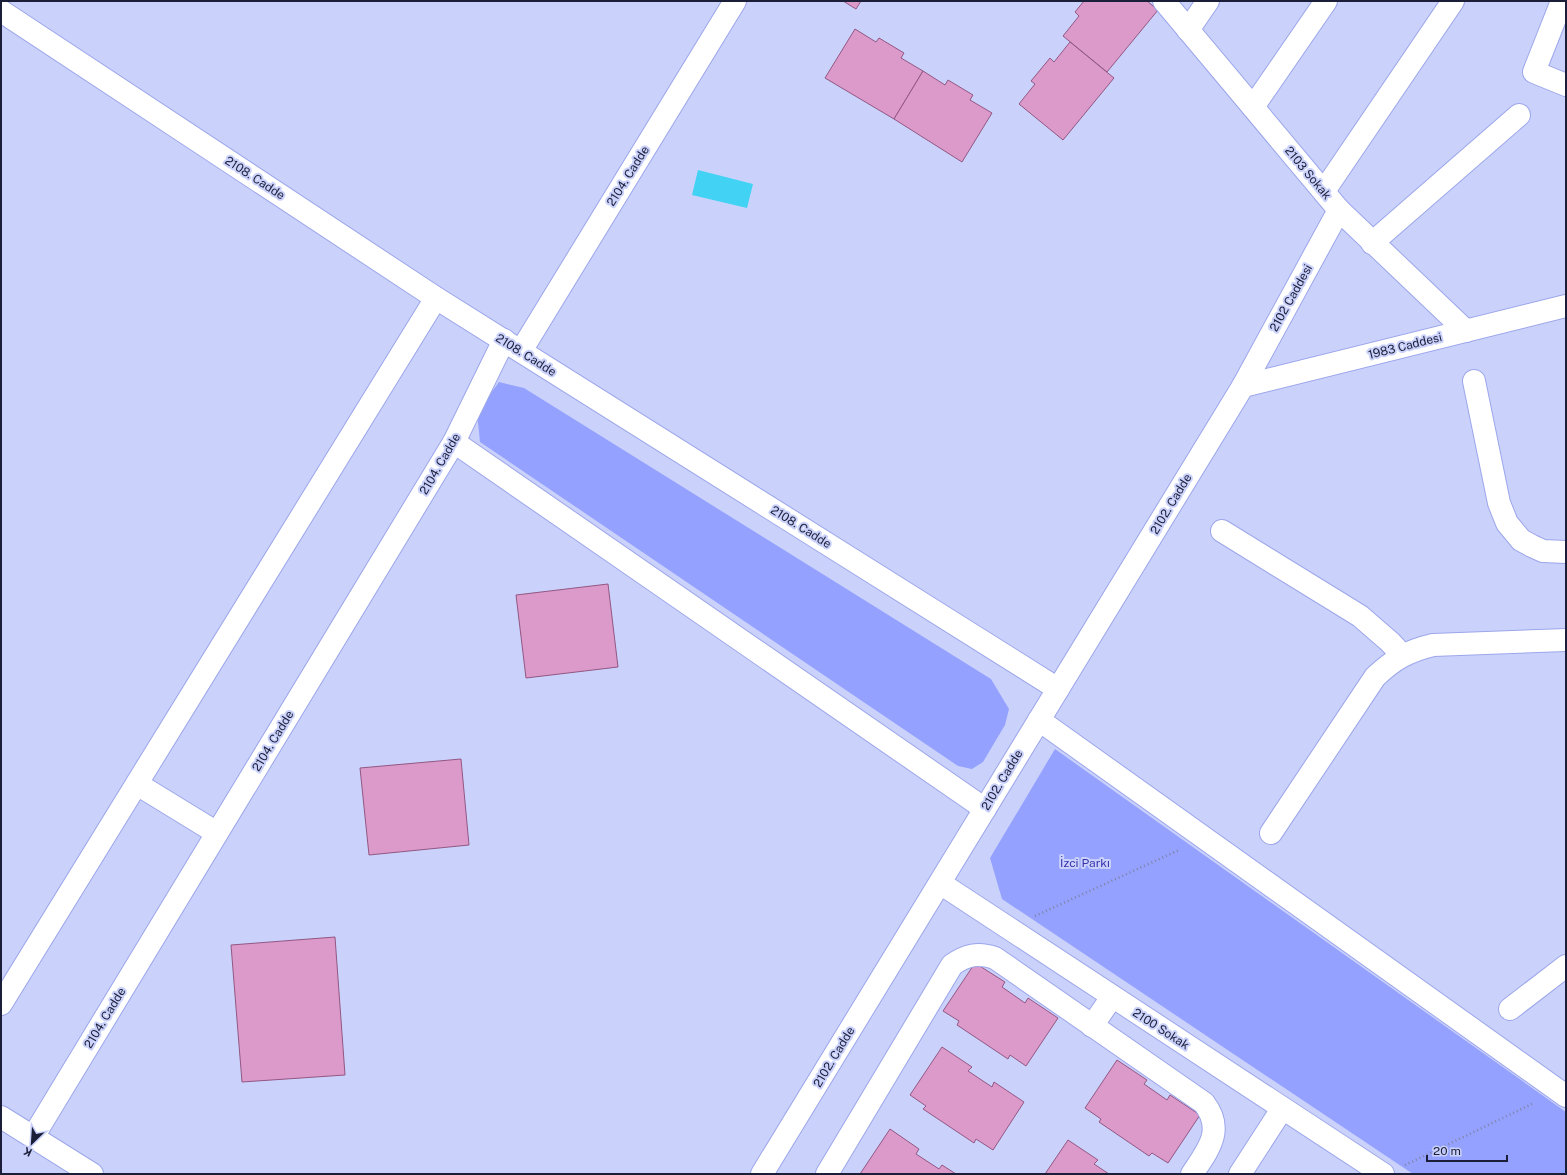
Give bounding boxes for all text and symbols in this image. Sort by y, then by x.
street label: 2104. Cadde [604,143,652,209]
street label: 2103 Sokak [1282,144,1334,202]
street label: 2108. Cadde [222,153,288,203]
street label: 2102 Caddesi [1267,262,1315,334]
street label: 1983 Caddesi [1367,330,1443,362]
street label: 2108. Cadde [493,331,559,379]
street label: 2104. Cadde [417,431,463,497]
street label: 2102. Cadde [1147,471,1195,537]
street label: 2108. Cadde [768,503,834,551]
street label: 2104. Cadde [249,708,297,774]
street label: 2102. Cadde [978,747,1026,813]
park label: İzci Parkı [1060,856,1110,870]
street label: 2104. Cadde [81,985,129,1051]
street label: 2100 Sokak [1130,1006,1192,1053]
street label: 2102. Cadde [810,1024,858,1090]
north arrow [12,1123,52,1163]
scale bar [1427,1137,1507,1163]
text: 20 m [1433,1144,1461,1158]
text: K [22,1145,34,1159]

